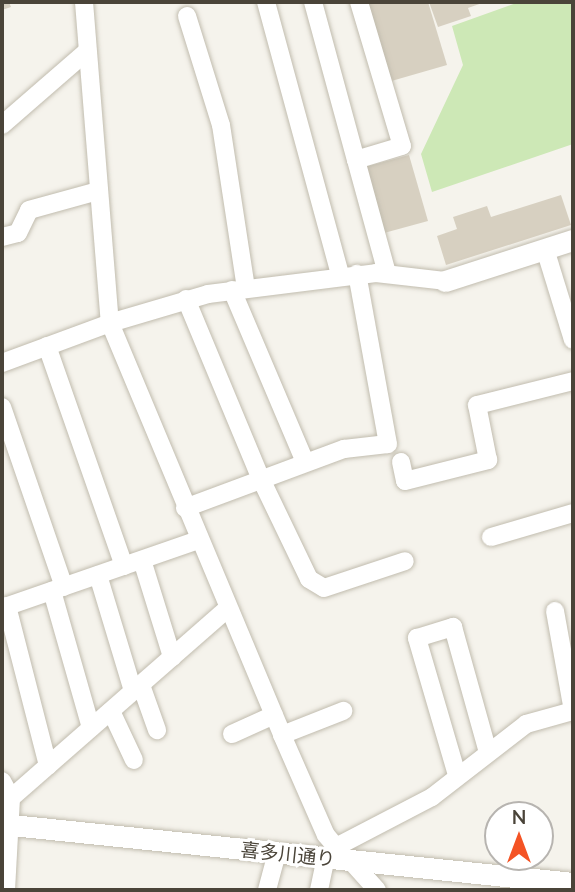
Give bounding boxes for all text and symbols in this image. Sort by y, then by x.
north arrow [484,801,554,871]
text: N [512,805,526,828]
street label: 喜多川通り [240,838,336,870]

